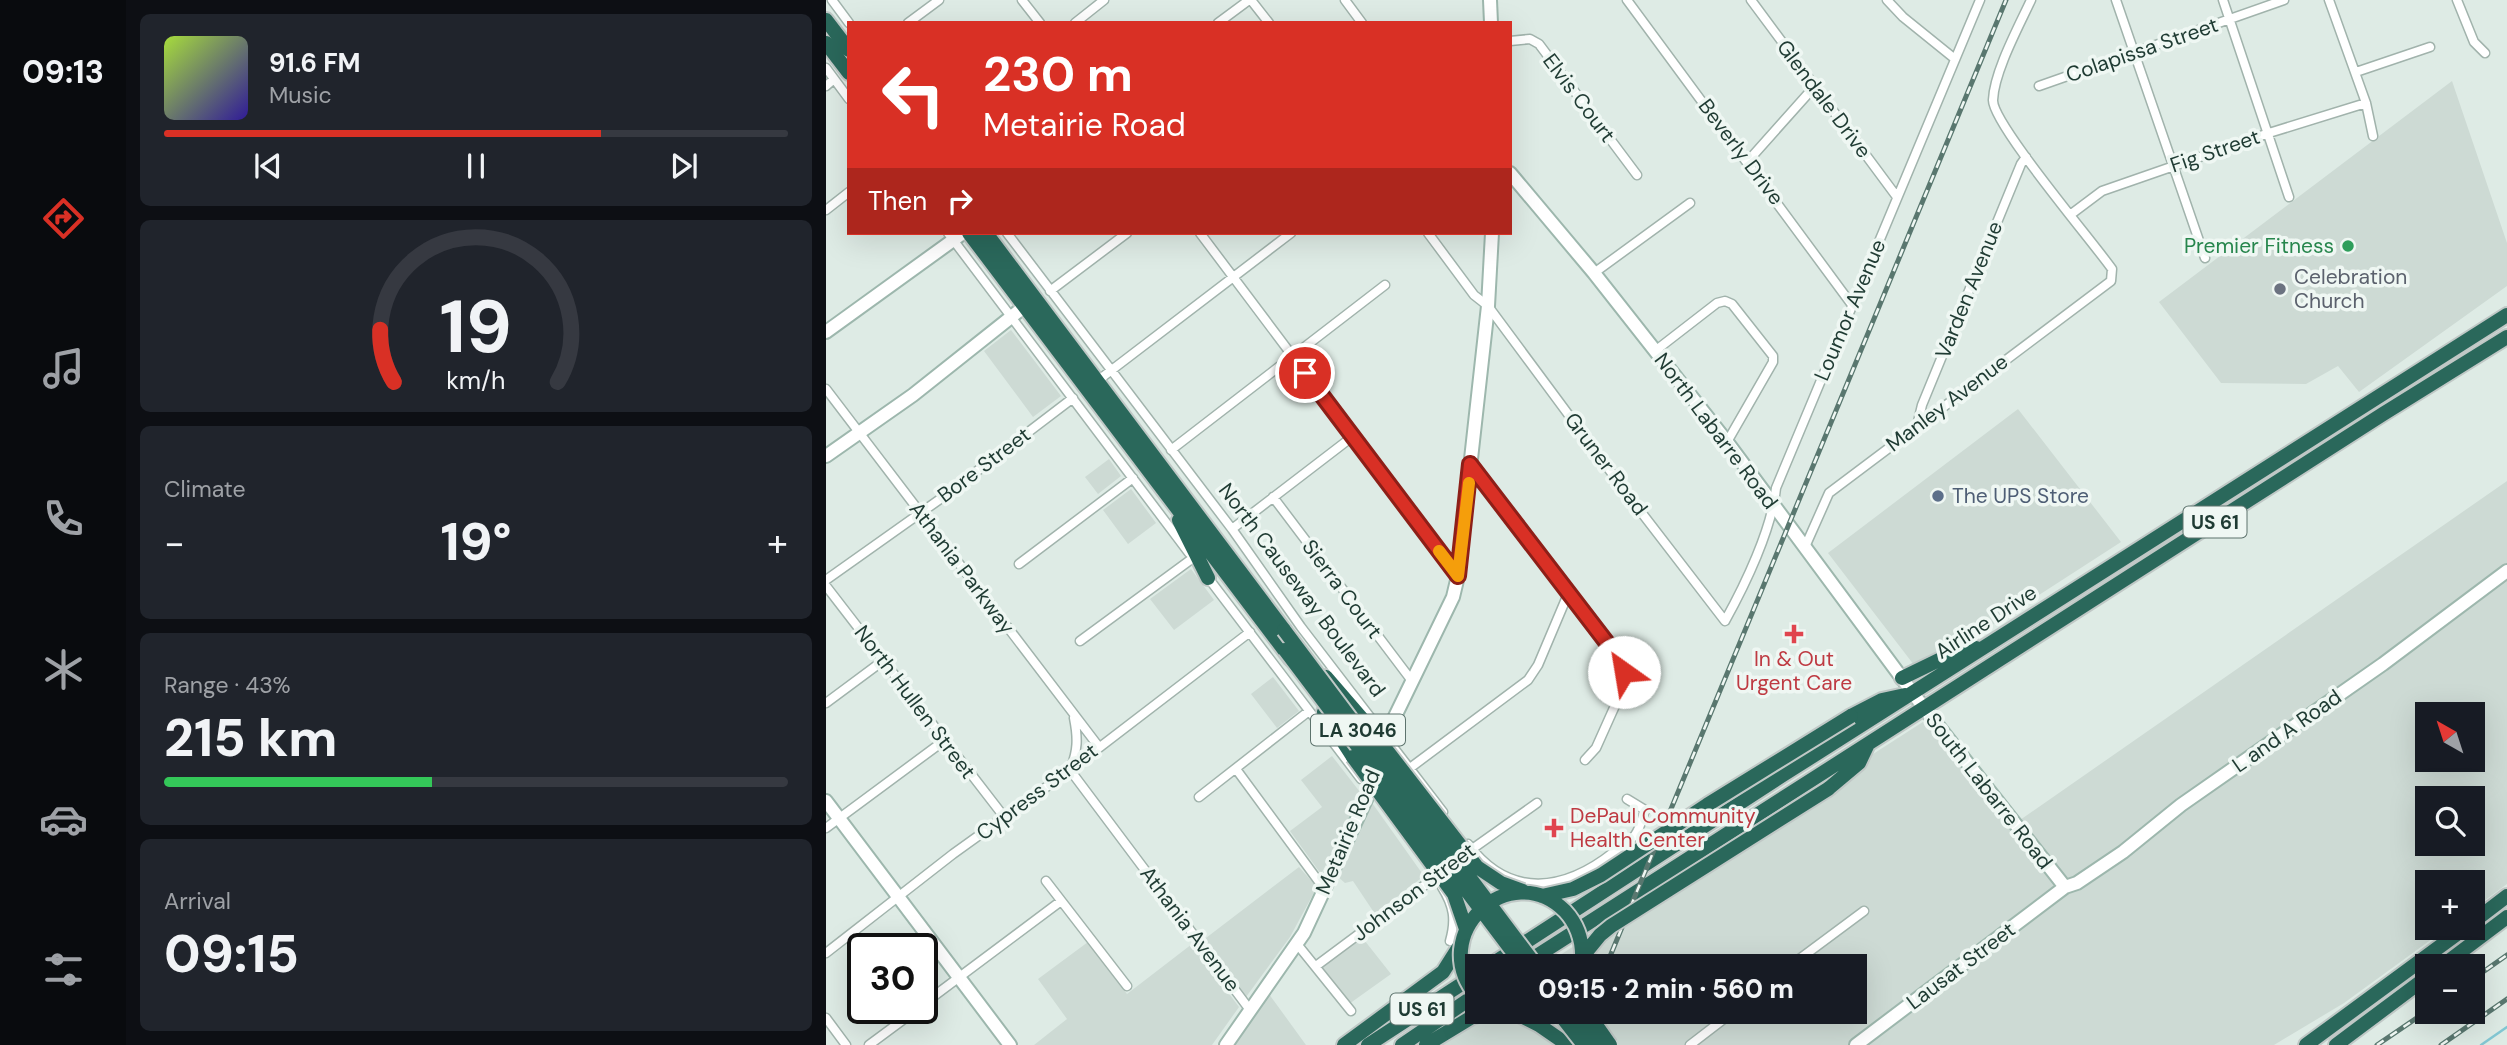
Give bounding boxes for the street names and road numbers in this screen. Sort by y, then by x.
street label: Colapissa Street [2062,11,2222,89]
street label: Glendale Drive [1770,34,1878,164]
street label: Elvis Court [1536,48,1622,148]
street label: Beverly Drive [1692,93,1790,211]
street label: Fig Street [2166,123,2264,179]
street label: Varden Avenue [1929,217,2009,363]
street label: Loumor Avenue [1808,235,1892,385]
street label: North Labarre Road [1648,347,1784,515]
street label: Manley Avenue [1880,348,2014,458]
street label: Gruner Road [1558,407,1654,521]
street label: Bore Street [932,421,1036,509]
street label: North Causeway Boulevard [1212,477,1392,703]
street label: Athania Parkway [903,496,1021,640]
road number: US 61 [2184,506,2246,538]
street label: Sierra Court [1296,534,1388,644]
street label: Airline Drive [1930,579,2042,665]
street label: North Hullen Street [848,620,982,784]
street label: L and A Road [2227,683,2347,779]
street label: South Labarre Road [1919,707,2059,875]
road number: LA 3046 [1311,715,1405,746]
street label: Cypress Street [971,737,1103,847]
street label: Metairie Road [1309,765,1387,899]
street label: Johnson Street [1347,837,1481,947]
street label: Athania Avenue [1134,861,1246,997]
street label: Lausat Street [1901,916,2021,1016]
road number: US 61 [1390,993,1454,1024]

